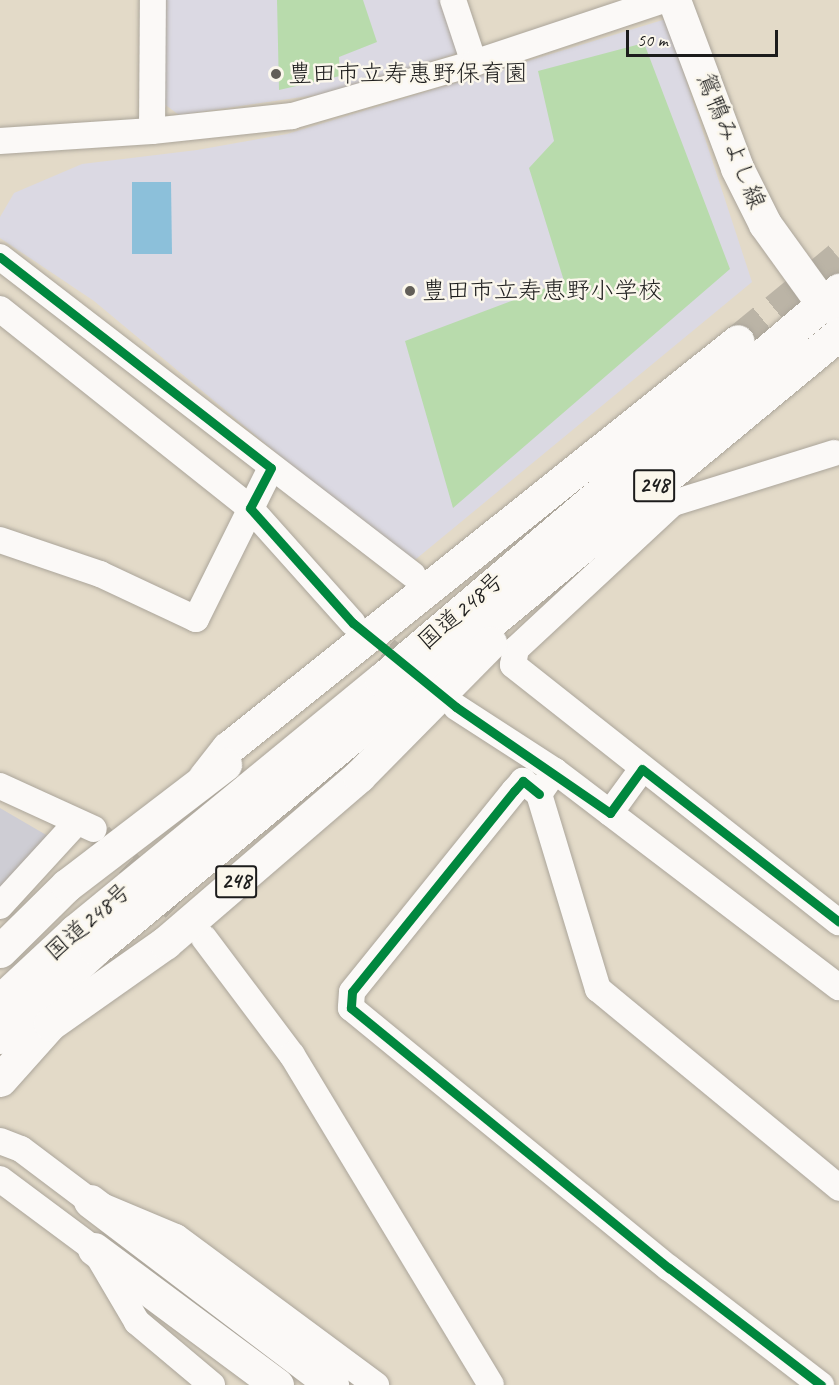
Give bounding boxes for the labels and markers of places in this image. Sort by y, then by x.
place label: 豊田市立寿惠野保育園 [288,60,528,88]
marker: 豊田市立寿惠野保育園 [269,67,283,81]
place label: 豊田市立寿恵野小学校 [422,277,662,305]
marker: 豊田市立寿恵野小学校 [403,284,417,298]

